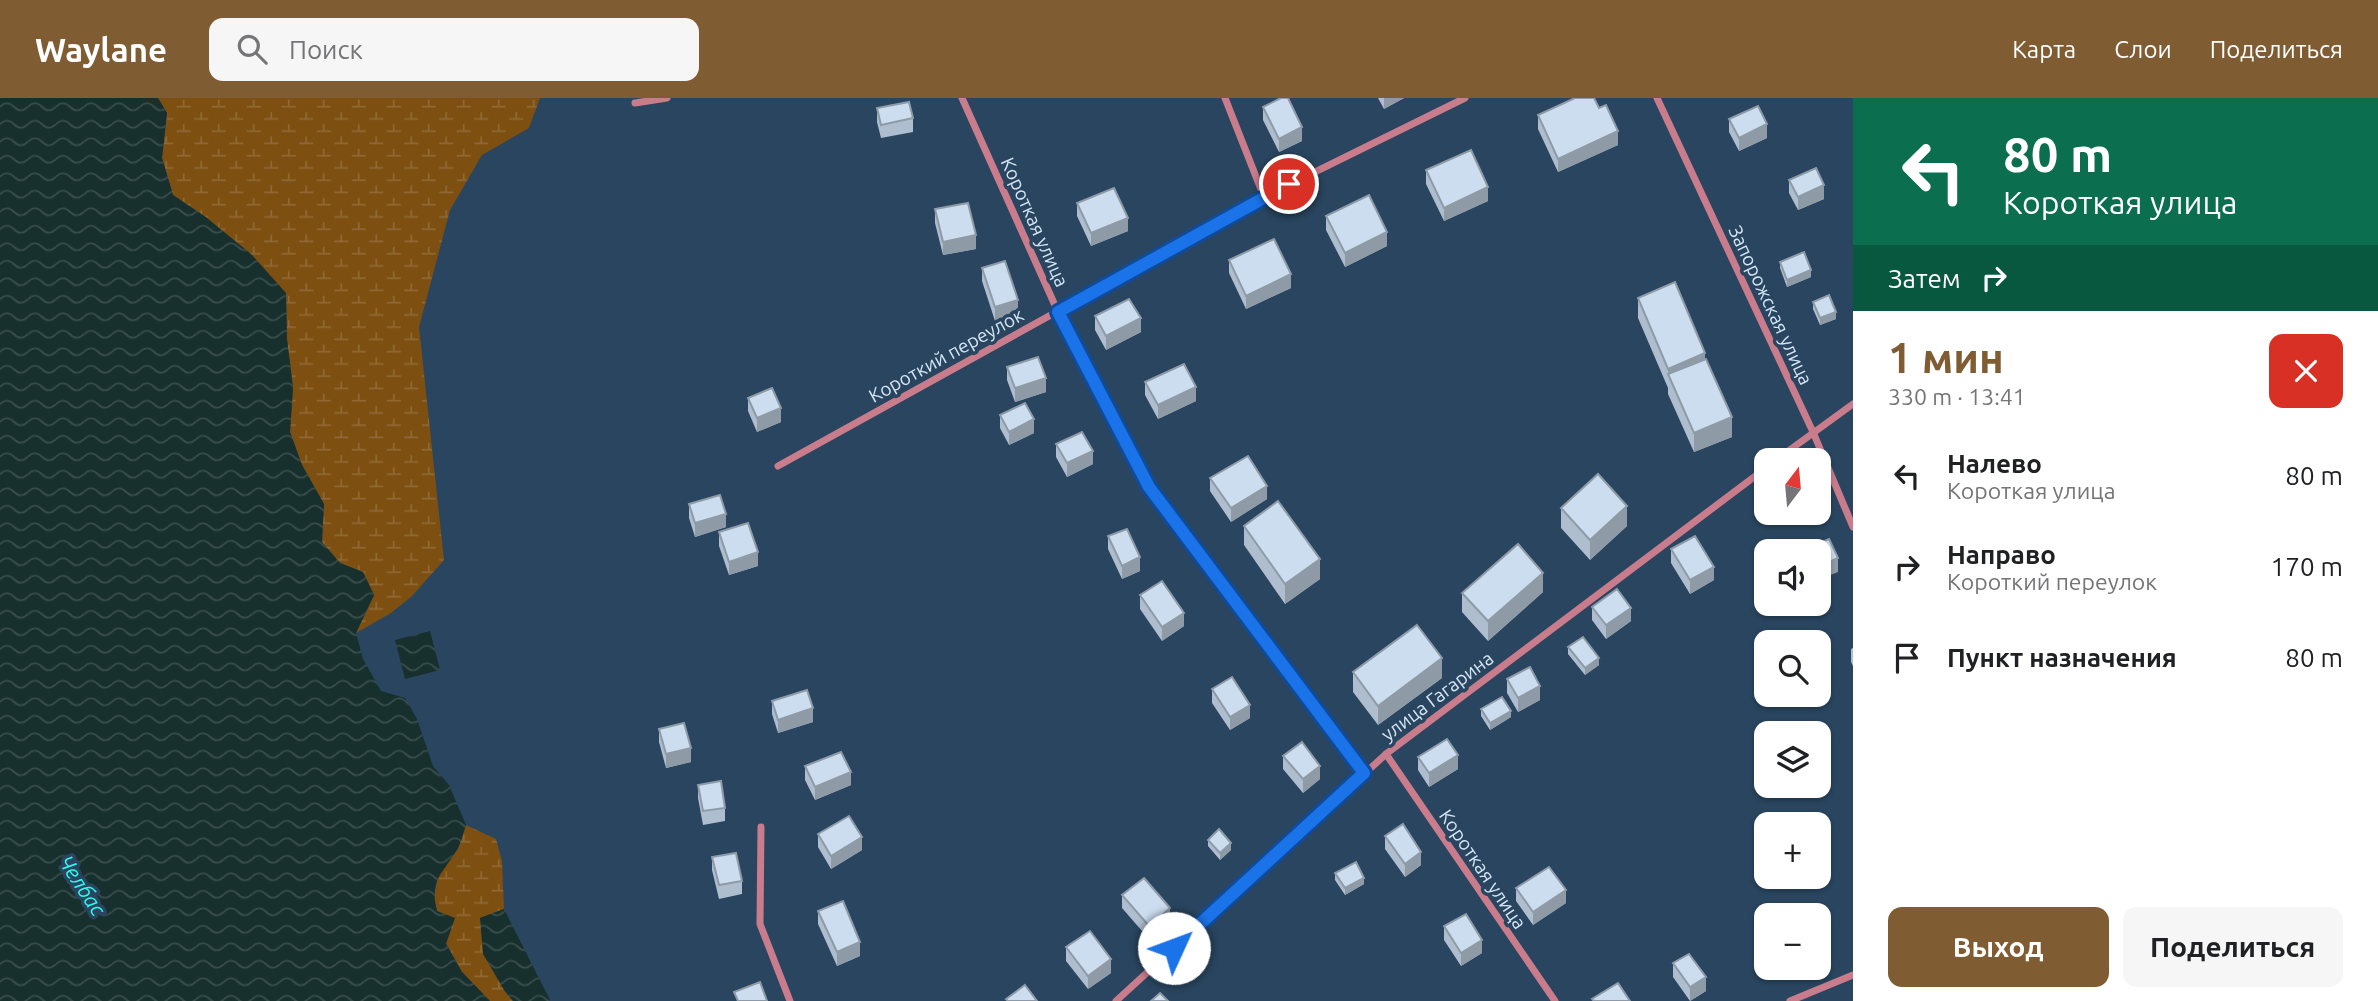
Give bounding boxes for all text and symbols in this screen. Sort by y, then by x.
search box [209,18,699,81]
icon: search [233,30,271,68]
text: Waylane [35,31,167,68]
text: Поиск [289,35,363,64]
text: Карта [2012,36,2076,63]
text: Слои [2114,36,2172,63]
text: Поделиться [2210,36,2343,63]
icon: left [1888,126,1979,217]
text: 80 m [2003,126,2112,181]
street label: Короткая улица [997,154,1073,290]
pin [1259,154,1319,214]
icon: arrive [1270,165,1308,203]
text: Короткая улица [2003,184,2238,220]
street label: Запорожская улица [1724,222,1818,388]
icon: right [1975,259,2013,297]
text: Затем [1888,264,1961,293]
street label: Короткий переулок [865,303,1027,407]
text: 1 мин [1888,334,2004,381]
button: close [2269,334,2343,408]
text: 330 m · 13:41 [1888,384,2026,409]
north arrow [1754,448,1830,525]
map controls [1754,448,1831,980]
text: Налево [1947,449,2042,478]
icon: left [1888,457,1926,495]
text: 80 m [2285,461,2343,490]
text: Короткая улица [1947,478,2116,503]
button: sound [1754,539,1831,616]
text: Направо [1947,540,2056,569]
icon: right [1888,548,1926,586]
text: 170 m [2271,552,2343,581]
text: Короткий переулок [1947,569,2157,594]
button: search [1754,630,1831,707]
icon: arrive [1888,639,1926,677]
text: Пункт назначения [1947,643,2177,672]
text: 80 m [2285,643,2343,672]
street label: улица Гагарина [1377,647,1497,745]
button: layers [1754,721,1831,798]
street label: Короткая улица [1435,805,1531,933]
button: + [1754,812,1831,889]
water label: Челбас [55,851,111,920]
button: − [1754,903,1831,980]
button: Выход [1888,907,2109,987]
button: Поделиться [2123,907,2343,987]
position arrow [1137,911,1211,985]

